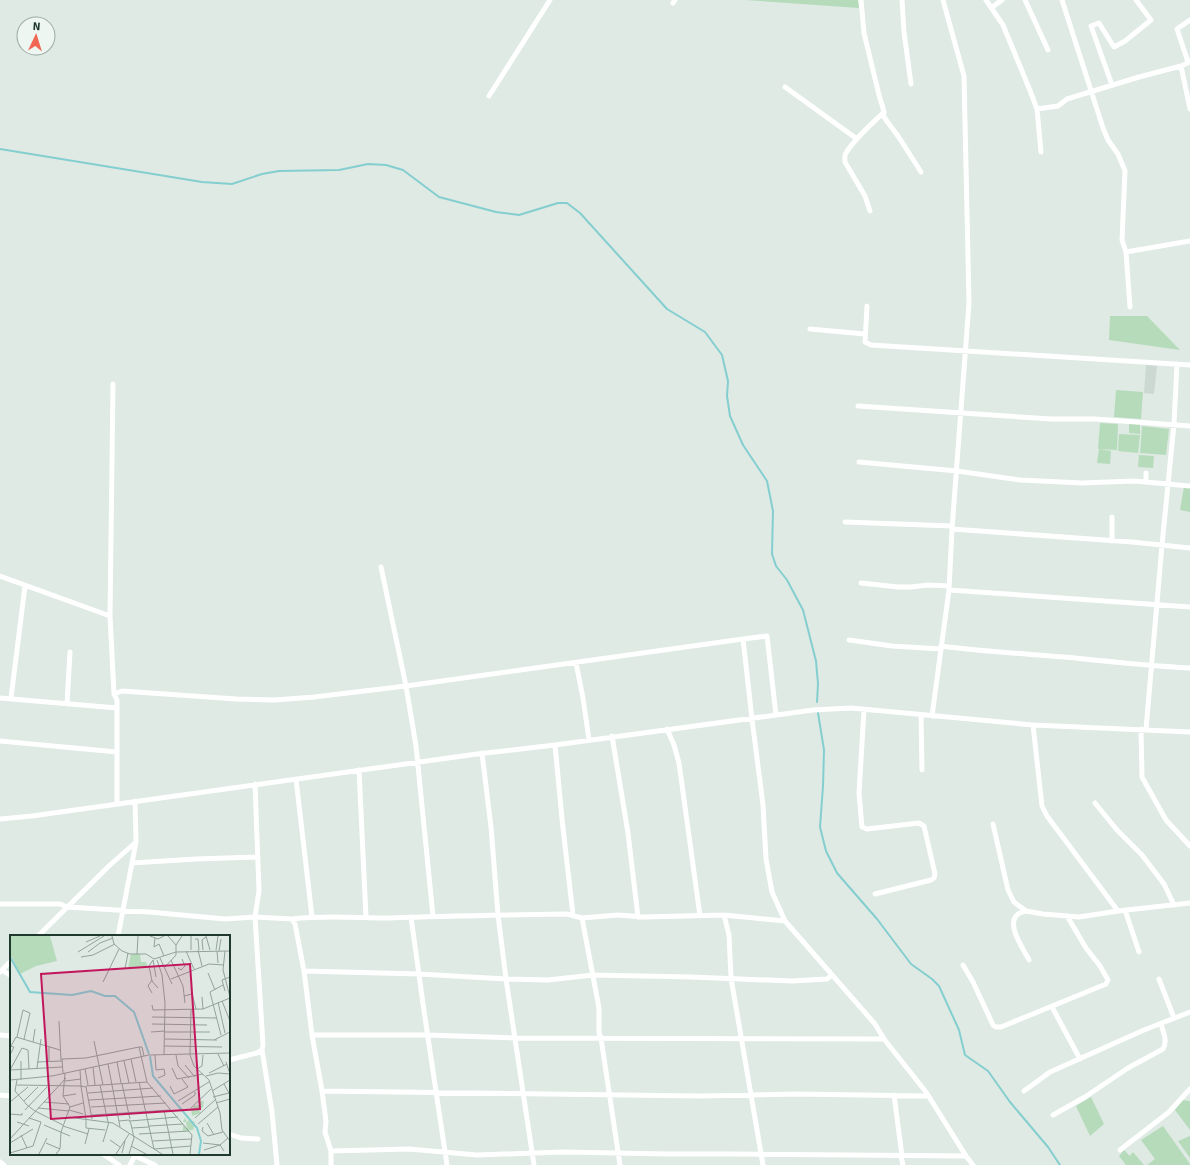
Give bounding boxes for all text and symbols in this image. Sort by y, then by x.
north arrow [16,16,56,56]
text: N [32,20,41,33]
inset map [10,935,230,1155]

